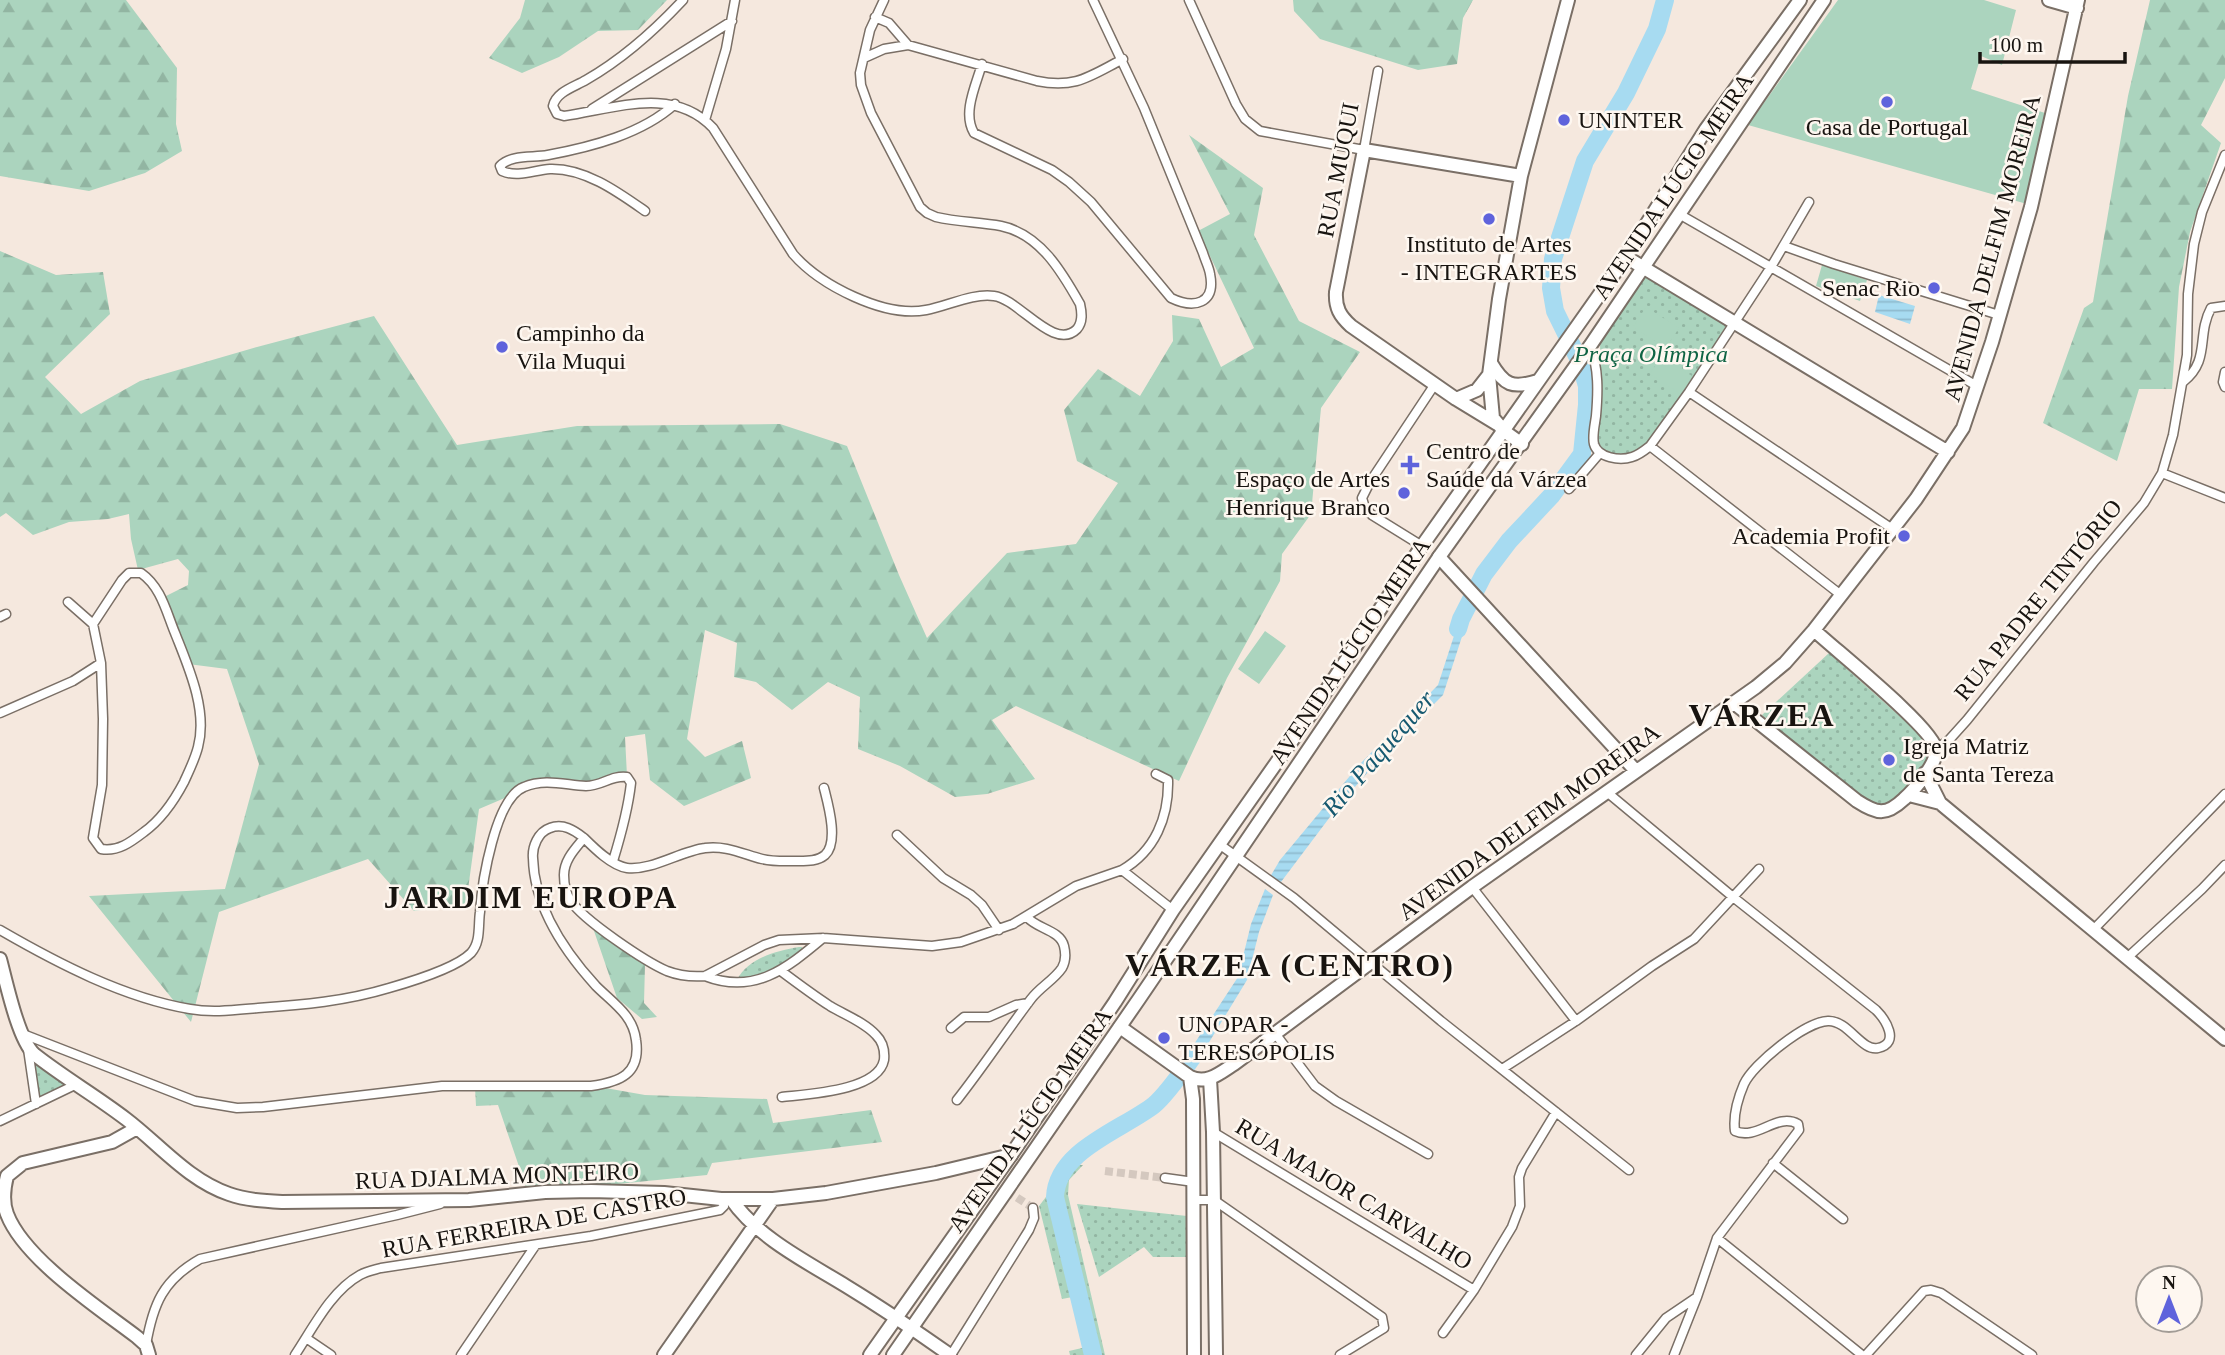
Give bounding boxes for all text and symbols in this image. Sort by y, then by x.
scale bar [1980,21,2125,65]
text: 100 m [1990,33,2043,57]
street label: AVENIDA LÚCIO MEIRA [1587,67,1759,304]
street label: AVENIDA DELFIM MOREIRA [1938,91,2046,404]
marker: Casa de Portugal [1879,94,1895,110]
street label: RUA MUQUI [1312,100,1364,240]
place label: UNINTER [1578,107,1683,133]
marker: UNINTER [1556,112,1572,128]
place label: Casa de Portugal [1806,114,1969,140]
marker: Instituto de Artes - INTEGRARTES [1481,211,1497,227]
place label: Instituto de Artes - INTEGRARTES [1401,231,1577,285]
place label: Senac Rio [1822,275,1920,301]
marker: Senac Rio [1926,280,1942,296]
place label: Campinho da Vila Muqui [516,320,645,374]
marker: Campinho da Vila Muqui [494,339,510,355]
park label: Praça Olímpica [1573,341,1728,367]
place label: Centro de Saúde da Várzea [1426,438,1587,492]
marker: Centro de Saúde da Várzea [1400,455,1420,475]
place label: Espaço de Artes Henrique Branco [1225,466,1390,520]
marker: Espaço de Artes Henrique Branco [1396,485,1412,501]
street label: RUA PADRE TINTÓRIO [1949,494,2127,706]
place label: Academia Profit [1732,523,1890,549]
marker: Academia Profit [1896,528,1912,544]
street label: AVENIDA LÚCIO MEIRA [1264,532,1436,769]
water label: Rio Paquequer [1315,684,1441,823]
district label: VÁRZEA [1688,697,1836,733]
street label: AVENIDA DELFIM MOREIRA [1393,718,1665,926]
place label: Igreja Matriz de Santa Tereza [1903,733,2054,787]
marker: Igreja Matriz de Santa Tereza [1881,752,1897,768]
district label: JARDIM EUROPA [384,879,678,915]
district label: VÁRZEA (CENTRO) [1125,947,1455,983]
street label: AVENIDA LÚCIO MEIRA [943,1002,1118,1237]
place label: UNOPAR - TERESÓPOLIS [1178,1011,1335,1065]
marker: UNOPAR - TERESÓPOLIS [1156,1030,1172,1046]
street label: RUA MAJOR CARVALHO [1231,1113,1477,1275]
street label: RUA DJALMA MONTEIRO [355,1158,639,1194]
street label: RUA FERREIRA DE CASTRO [380,1183,688,1263]
north arrow [2134,1264,2204,1334]
text: N [2162,1272,2176,1293]

